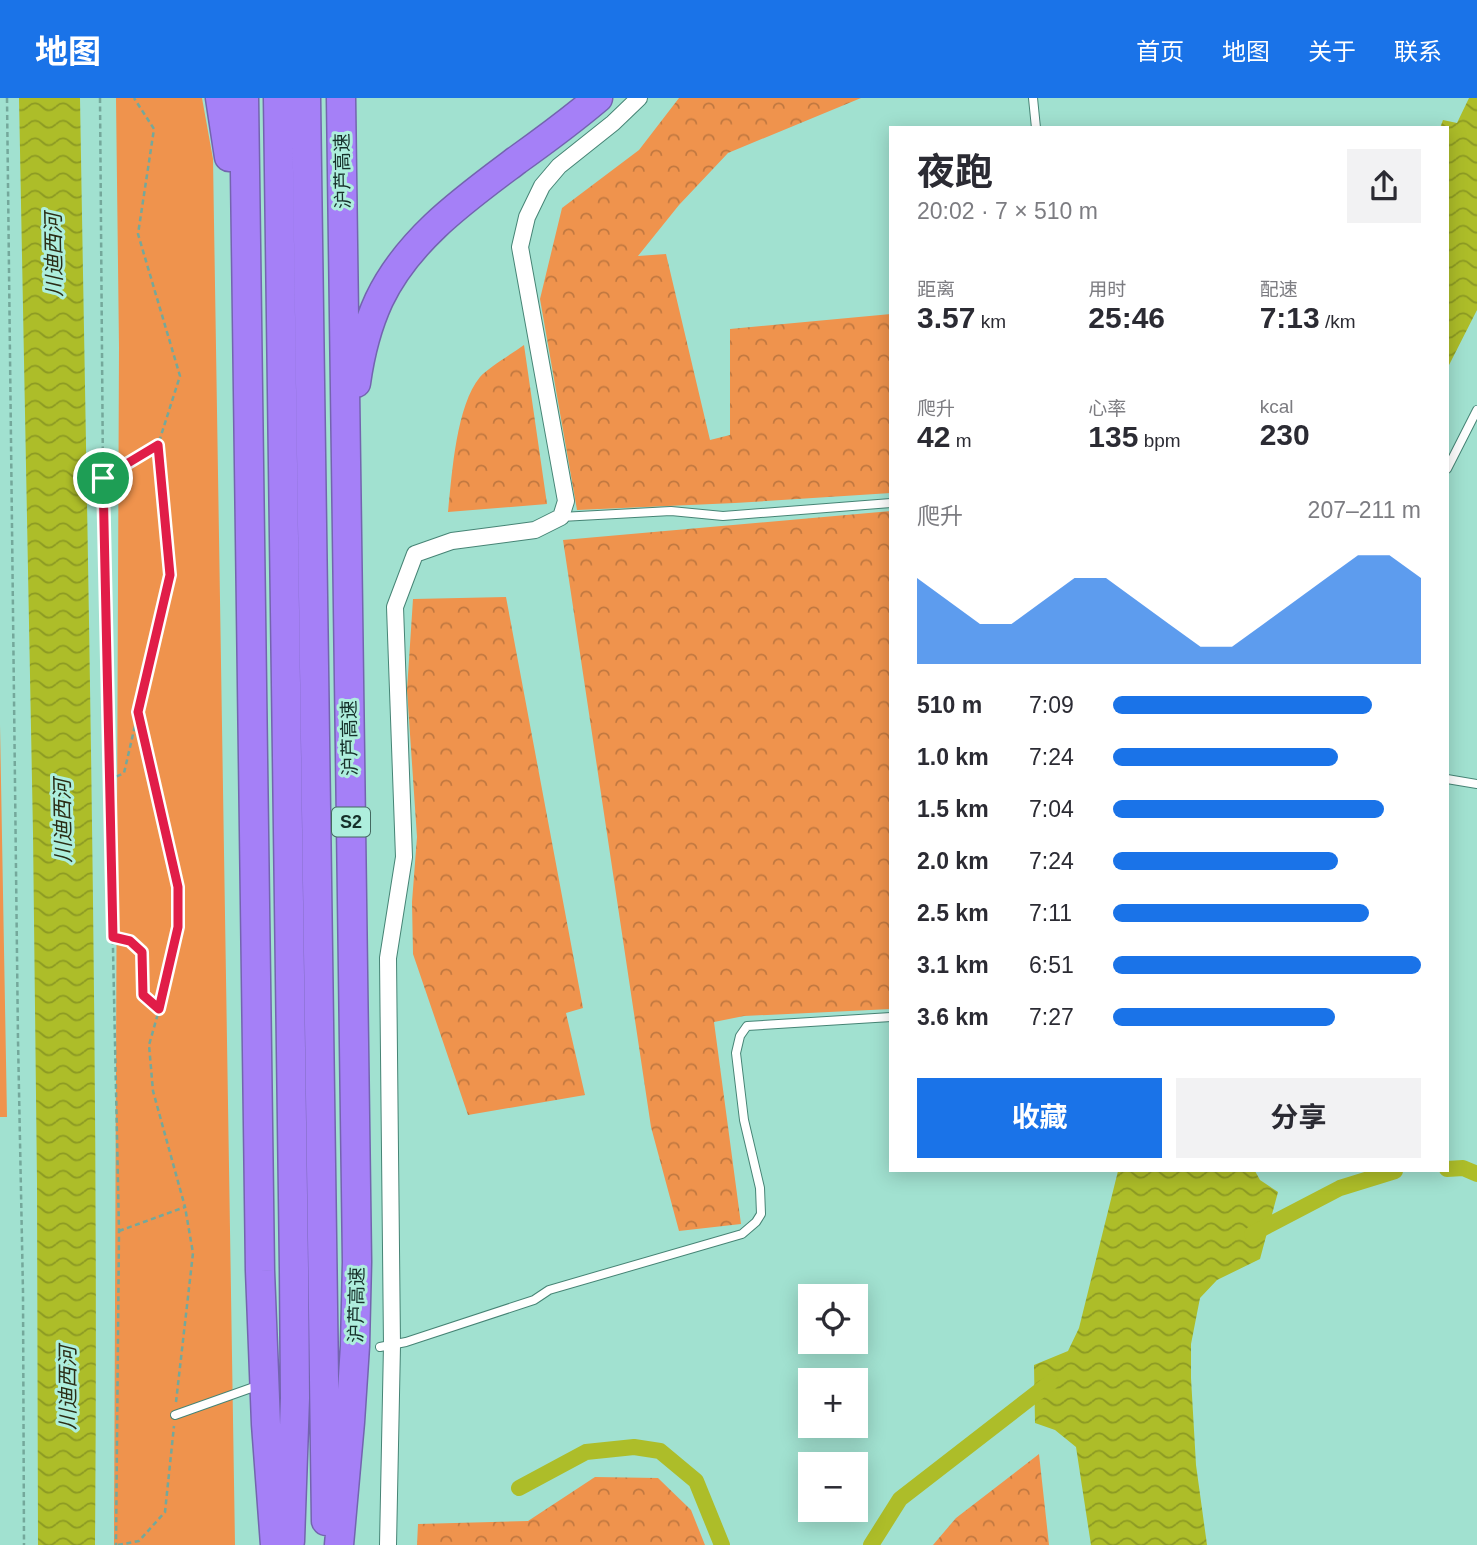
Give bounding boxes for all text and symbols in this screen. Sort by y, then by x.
text: 地图 [35,33,101,70]
text: 首页 [1136,38,1184,65]
text: 地图 [1222,38,1270,65]
text: 关于 [1308,38,1356,65]
text: 联系 [1394,38,1442,65]
street label: 沪芦高速 [331,133,354,209]
button: share [1347,149,1421,223]
text: 夜跑 [917,151,993,193]
text: 20:02 · 7 × 510 m [917,198,1098,224]
water label: 川迪西河 [41,209,66,297]
text: 距离 [917,279,955,300]
text: 用时 [1088,279,1126,300]
text: 配速 [1260,279,1298,300]
text: 3.57 [917,301,975,334]
text: 25:46 [1088,301,1165,334]
text: 7:13 [1260,301,1320,334]
text: km [975,311,1006,332]
text: /km [1320,311,1356,332]
text: kcal [1260,396,1293,417]
text: 爬升 [917,398,955,419]
text: 心率 [1088,398,1126,419]
text: 230 [1260,418,1310,451]
text: 42 [917,420,950,453]
text: 135 [1088,420,1138,453]
text: m [950,430,971,451]
text: bpm [1138,430,1181,451]
pin [73,448,133,508]
icon: arrive [84,459,122,497]
text: 207–211 m [1308,497,1421,523]
text: 爬升 [917,503,963,529]
text: 510 m [917,692,982,718]
text: 7:09 [1029,692,1074,718]
street label: 沪芦高速 [338,700,361,776]
text: 1.0 km [917,744,989,770]
text: 7:24 [1029,744,1074,770]
water label: 川迪西河 [50,775,75,863]
text: 1.5 km [917,796,989,822]
text: 7:04 [1029,796,1074,822]
road number: S2 [332,808,370,836]
text: 2.0 km [917,848,989,874]
text: 7:24 [1029,848,1074,874]
text: 2.5 km [917,900,989,926]
text: 7:11 [1029,900,1072,926]
text: 3.1 km [917,952,989,978]
text: 6:51 [1029,952,1074,978]
text: 3.6 km [917,1004,989,1030]
text: 7:27 [1029,1004,1074,1030]
button: 收藏 [917,1078,1162,1158]
button: 分享 [1176,1078,1421,1158]
street label: 沪芦高速 [345,1267,368,1343]
map controls [798,1284,868,1522]
button: locate [798,1284,868,1354]
water label: 川迪西河 [56,1342,79,1430]
button: + [798,1368,868,1438]
button: − [798,1452,868,1522]

